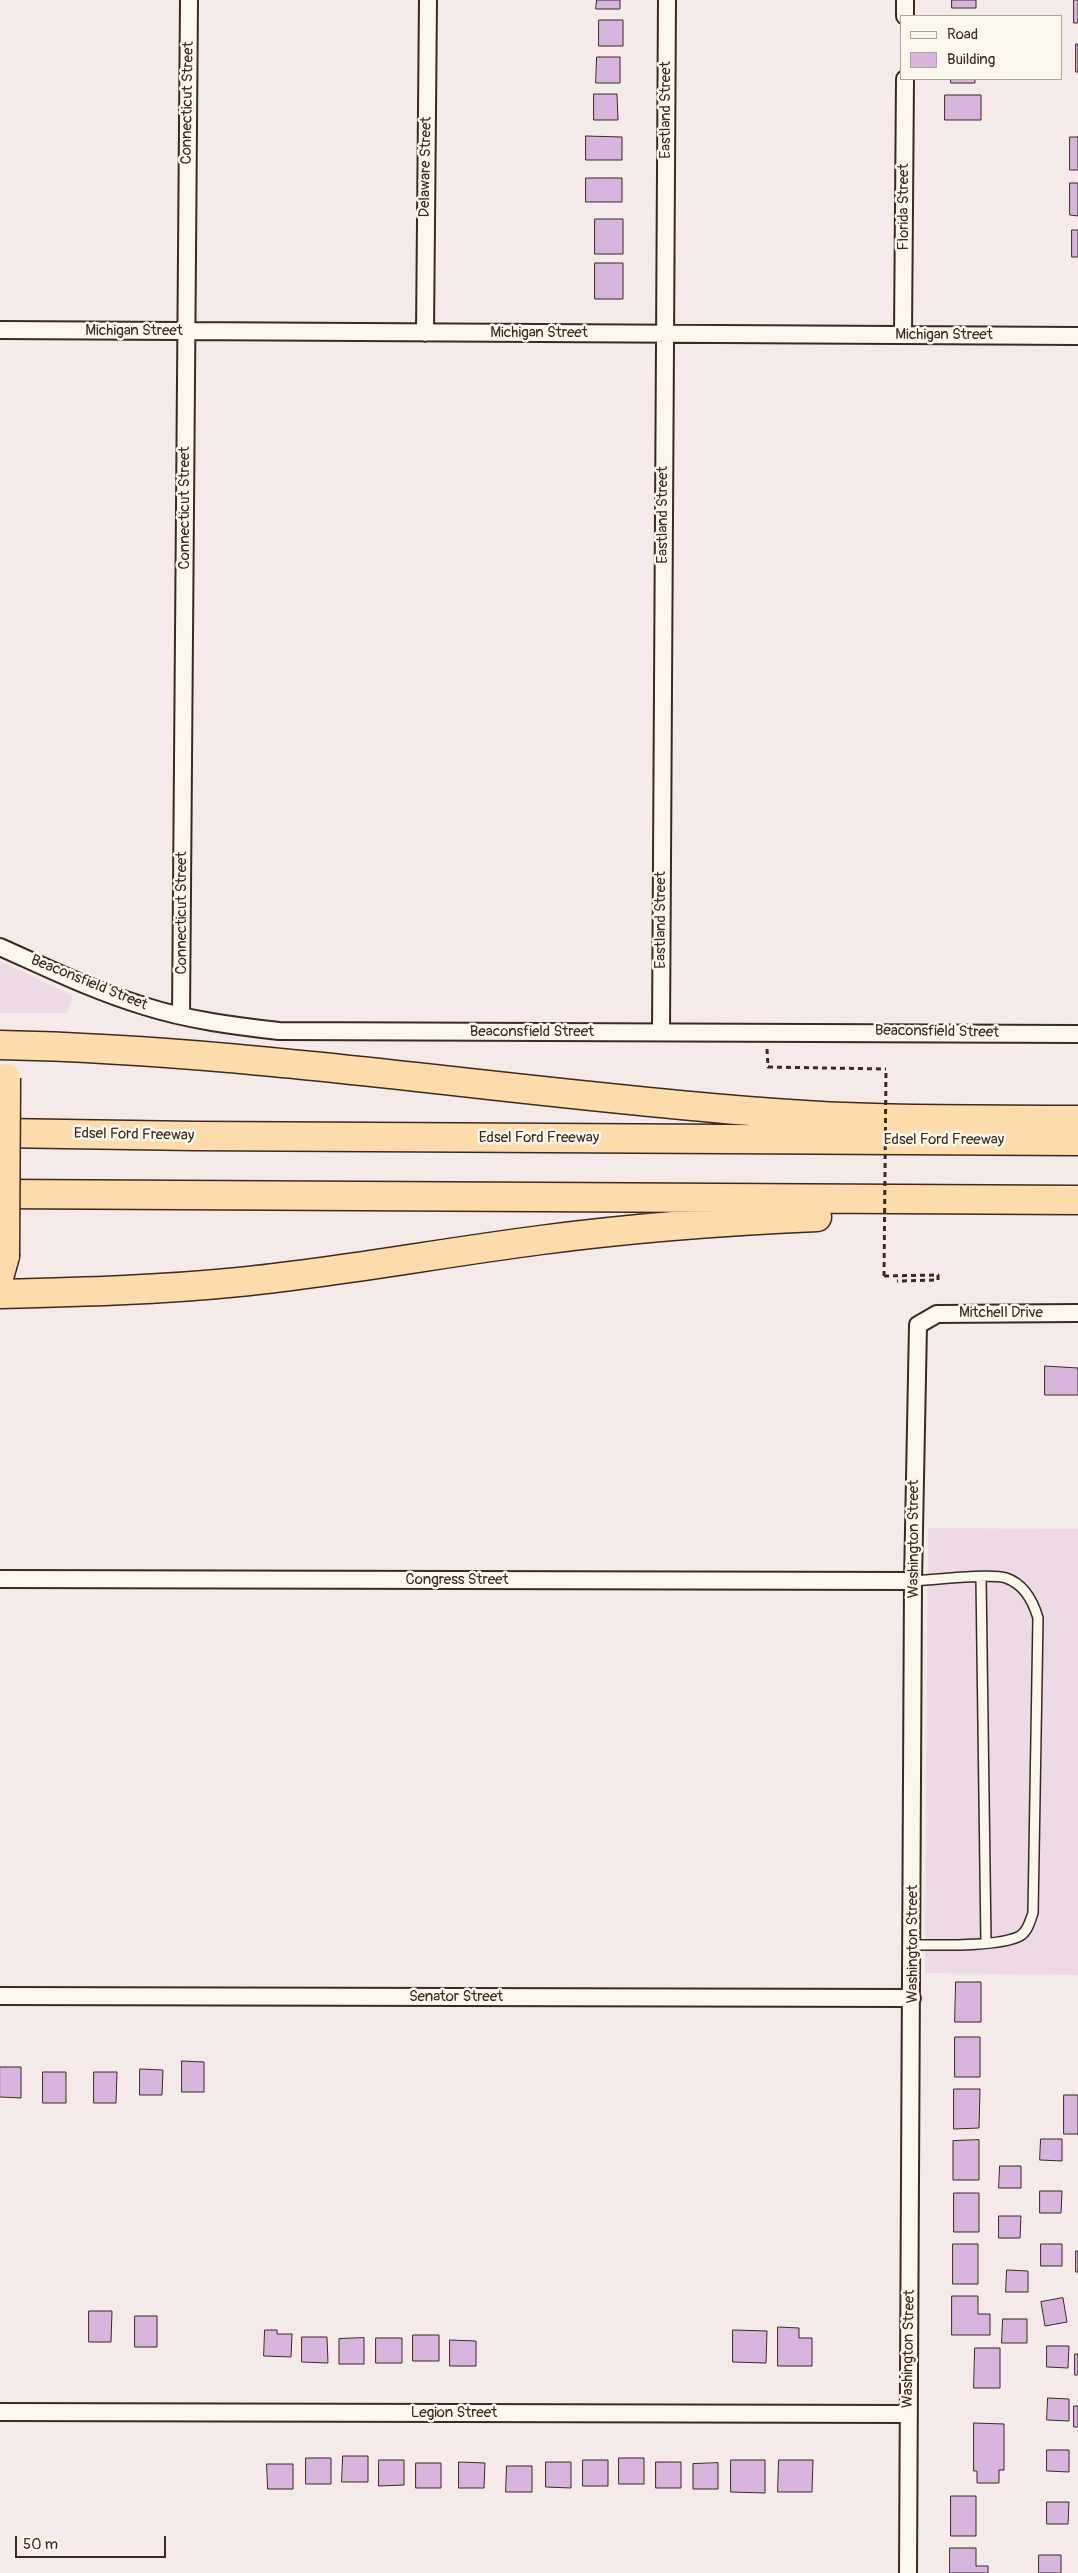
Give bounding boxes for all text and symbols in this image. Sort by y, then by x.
legend [900,15,1063,80]
text: Road [947,25,978,44]
street label: Connecticut Street [178,41,198,165]
text: Building [947,50,995,69]
street label: Eastland Street [657,61,675,159]
street label: Delaware Street [416,116,436,218]
street label: Florida Street [895,164,913,250]
street label: Michigan Street [85,322,183,340]
street label: Michigan Street [490,324,588,342]
street label: Michigan Street [895,326,993,344]
street label: Connecticut Street [176,446,194,570]
street label: Eastland Street [654,466,672,564]
street label: Connecticut Street [173,851,191,975]
street label: Eastland Street [652,871,670,969]
street label: Beaconsfield Street [28,951,150,1015]
street label: Beaconsfield Street [875,1022,999,1042]
street label: Beaconsfield Street [470,1023,594,1041]
street label: Edsel Ford Freeway [74,1125,194,1145]
street label: Edsel Ford Freeway [479,1129,599,1147]
street label: Edsel Ford Freeway [884,1131,1004,1149]
street label: Mitchell Drive [959,1304,1043,1322]
street label: Washington Street [905,1480,923,1598]
street label: Congress Street [406,1571,508,1589]
street label: Washington Street [904,1885,922,2003]
street label: Senator Street [409,1988,503,2006]
street label: Washington Street [899,2290,919,2408]
street label: Legion Street [411,2404,497,2422]
scale bar [18,2526,169,2558]
text: 50 m [23,2535,58,2554]

